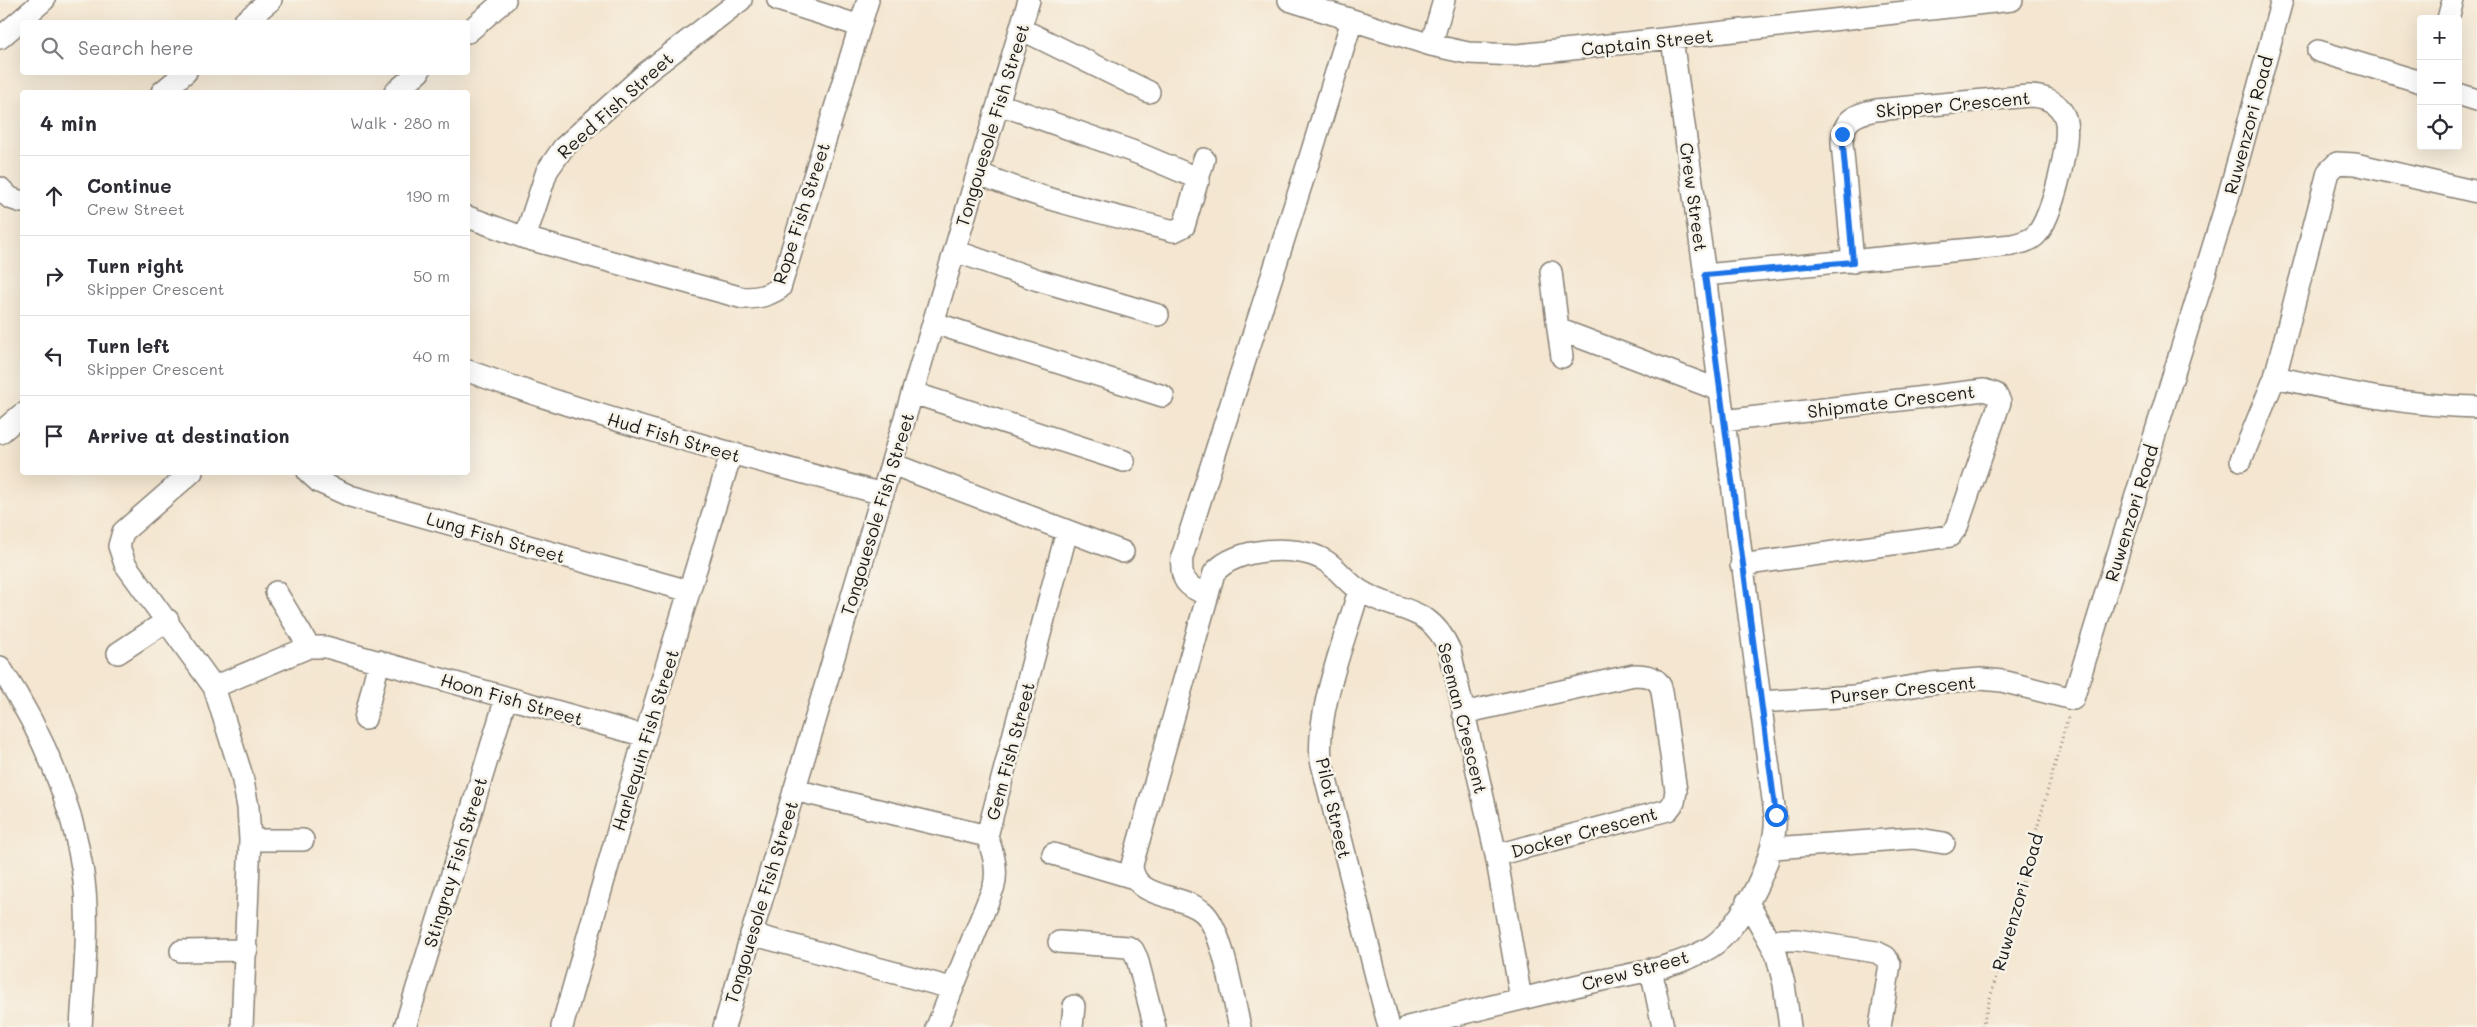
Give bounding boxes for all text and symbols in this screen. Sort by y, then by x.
map controls [2417,15,2462,150]
button: + [2417,15,2462,60]
search box [20,20,470,75]
street label: Tongouesole Fish Street [950,21,1034,229]
street label: Captain Street [1580,23,1714,61]
icon: search [38,34,66,62]
text: Search here [78,35,194,60]
street label: Reed Fish Street [552,46,678,164]
street label: Ruwenzori Road [2218,53,2278,197]
button: − [2417,60,2462,105]
street label: Skipper Crescent [1875,85,2031,123]
button: locate [2417,105,2462,150]
text: 4 min [40,109,97,136]
text: Walk · 280 m [350,112,450,133]
route end [1831,123,1854,146]
street label: Rope Fish Street [767,139,835,287]
street label: Crew Street [1674,141,1714,253]
text: Continue [87,173,172,198]
icon: ahead [40,182,68,210]
text: 190 m [406,185,450,206]
text: Crew Street [87,198,185,219]
text: Turn right [87,253,184,278]
icon: right [40,262,68,290]
text: 50 m [413,265,450,286]
text: Skipper Crescent [87,278,225,299]
text: Turn left [87,333,170,358]
icon: left [40,342,68,370]
text: 40 m [413,345,450,366]
text: Skipper Crescent [87,358,225,379]
street label: Shipmate Crescent [1806,379,1976,423]
street label: Hud Fish Street [605,407,743,467]
street label: Tongouesole Fish Street [835,410,919,618]
icon: arrive [40,422,68,450]
text: Arrive at destination [87,423,290,448]
street label: Ruwenzori Road [2099,441,2163,585]
street label: Lung Fish Street [424,506,568,568]
street label: Seeman Crescent [1433,640,1493,796]
street label: Harlequin Fish Street [606,646,684,834]
street label: Hoon Fish Street [438,667,586,731]
street label: Purser Crescent [1829,669,1977,709]
street label: Gem Fish Street [980,679,1040,823]
street label: Pilot Street [1311,755,1357,861]
street label: Stingray Fish Street [418,774,492,950]
street label: Tongouesole Fish Street [719,798,803,1006]
street label: Docker Crescent [1508,801,1660,863]
route start [1765,804,1788,827]
street label: Ruwenzori Road [1986,830,2048,974]
street label: Crew Street [1579,944,1691,996]

